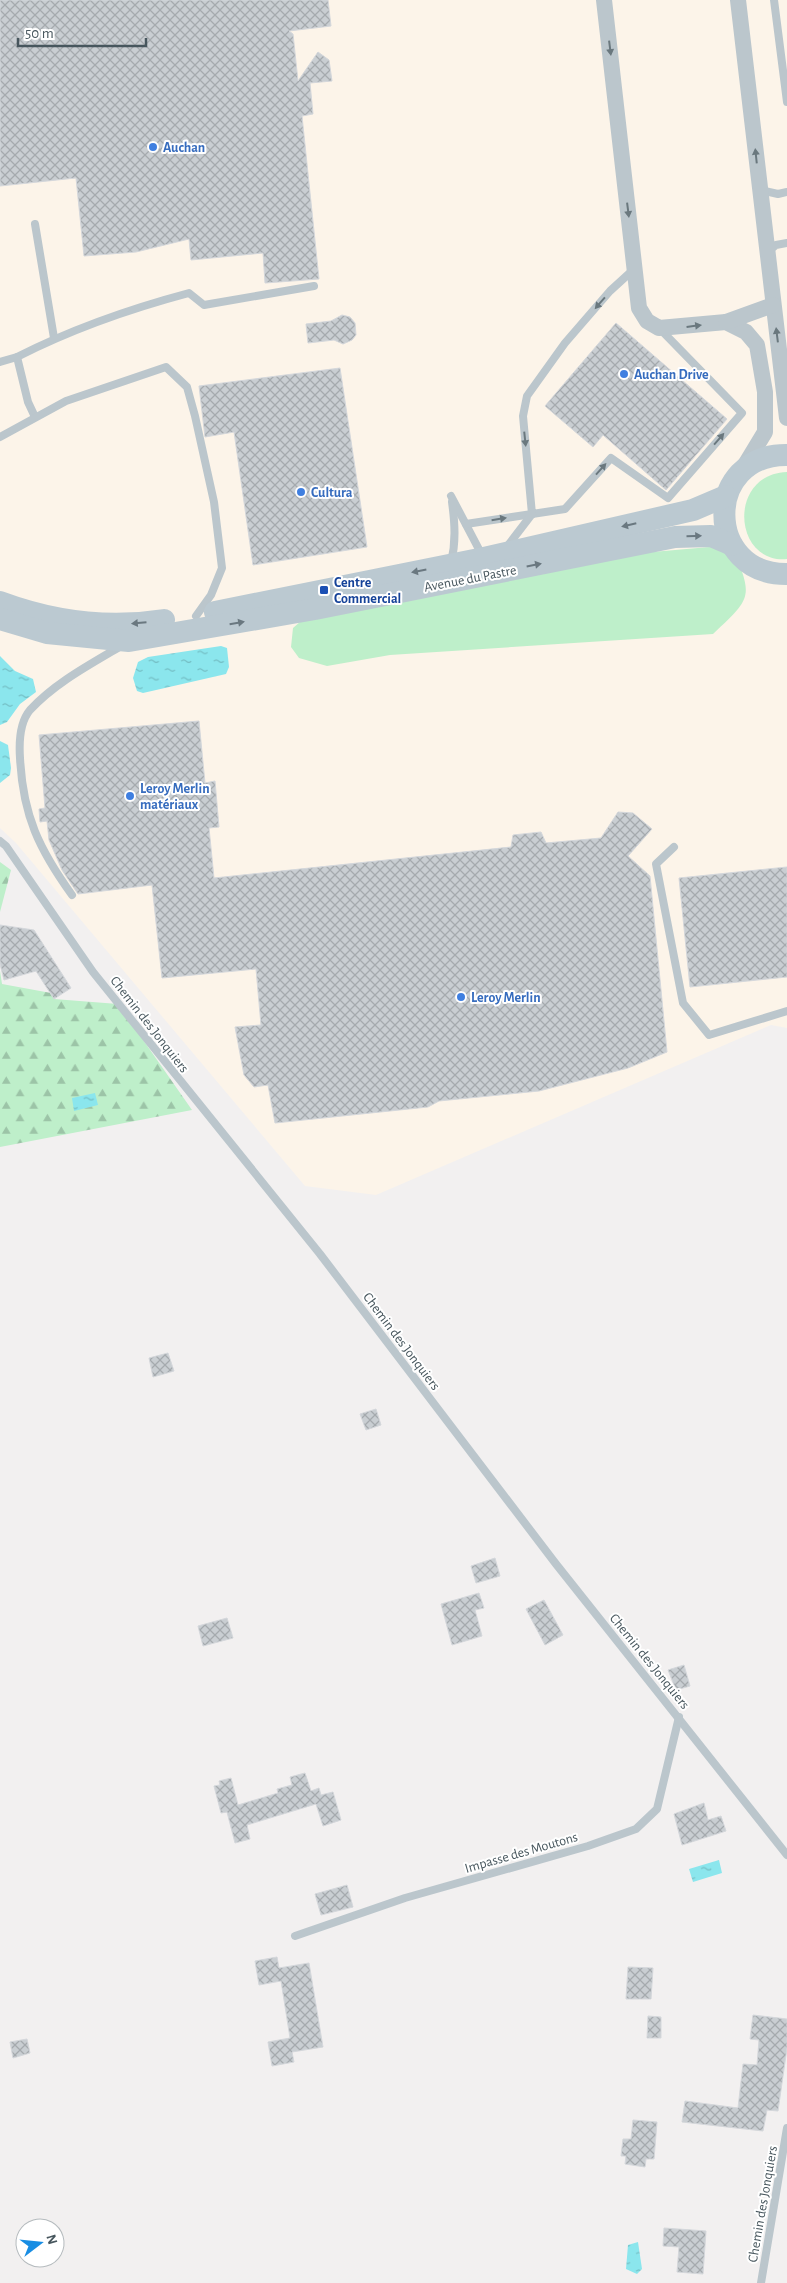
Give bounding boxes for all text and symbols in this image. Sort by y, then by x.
scale bar [18,15,145,47]
text: 50 m [25,26,54,41]
one-way arrow [606,41,614,57]
marker: Auchan [147,141,159,153]
place label: Auchan [163,141,205,155]
one-way arrow [752,147,760,163]
one-way arrow [624,202,632,218]
one-way arrow [594,296,606,308]
one-way arrow [686,322,702,330]
one-way arrow [773,326,781,342]
marker: Auchan Drive [618,368,630,380]
place label: Auchan Drive [634,368,709,382]
one-way arrow [521,431,529,447]
one-way arrow [714,433,725,446]
one-way arrow [595,463,607,475]
marker: Cultura [295,486,307,498]
place label: Cultura [311,486,353,500]
one-way arrow [492,515,508,523]
one-way arrow [622,521,637,529]
one-way arrow [686,532,702,540]
one-way arrow [527,561,542,569]
street label: Avenue du Pastre [423,563,518,595]
one-way arrow [411,567,427,575]
place label: Centre Commercial [334,576,401,606]
marker: Centre Commercial [318,584,330,596]
one-way arrow [230,619,246,627]
one-way arrow [131,620,147,628]
place label: Leroy Merlin matériaux [140,782,210,812]
marker: Leroy Merlin matériaux [124,790,136,802]
street label: Chemin des Jonquiers [107,974,191,1075]
marker: Leroy Merlin [455,991,467,1003]
place label: Leroy Merlin [471,991,541,1005]
street label: Chemin des Jonquiers [360,1290,442,1393]
street label: Chemin des Jonquiers [607,1611,692,1712]
street label: Impasse des Moutons [463,1830,579,1876]
street label: Chemin des Jonquiers [746,2145,780,2264]
north arrow [15,2218,65,2268]
text: N [43,2233,60,2246]

